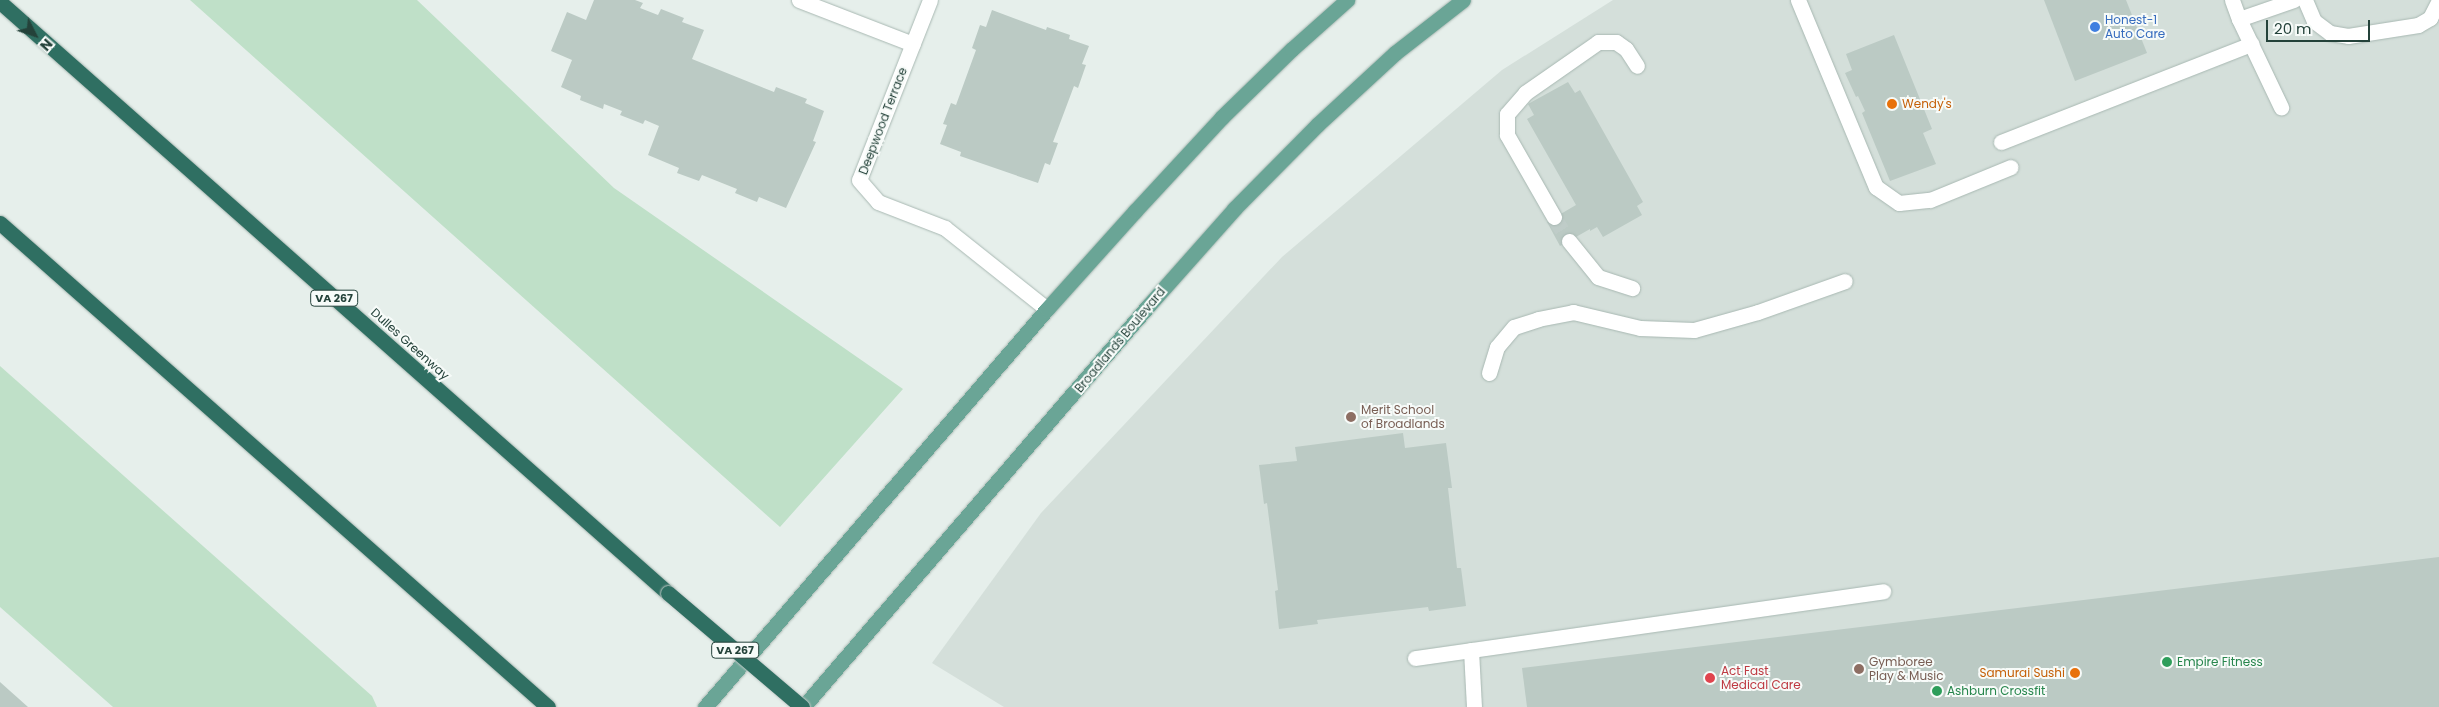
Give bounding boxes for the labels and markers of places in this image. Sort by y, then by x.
place label: Honest-1 Auto Care [2105,13,2165,41]
marker: Honest-1 Auto Care [2089,21,2101,33]
place label: Wendy's [1902,97,1952,111]
marker: Wendy's [1886,98,1898,110]
place label: Merit School of Broadlands [1361,403,1445,431]
marker: Merit School of Broadlands [1345,411,1357,423]
place label: Gymboree Play & Music [1869,655,1944,683]
place label: Empire Fitness [2177,655,2263,669]
marker: Empire Fitness [2161,656,2173,668]
marker: Gymboree Play & Music [1853,663,1865,675]
place label: Act Fast Medical Care [1721,664,1801,692]
place label: Samurai Sushi [1979,666,2065,680]
marker: Samurai Sushi [2069,667,2081,679]
marker: Act Fast Medical Care [1703,671,1717,685]
place label: Ashburn Crossfit [1947,684,2045,698]
marker: Ashburn Crossfit [1931,685,1943,697]

